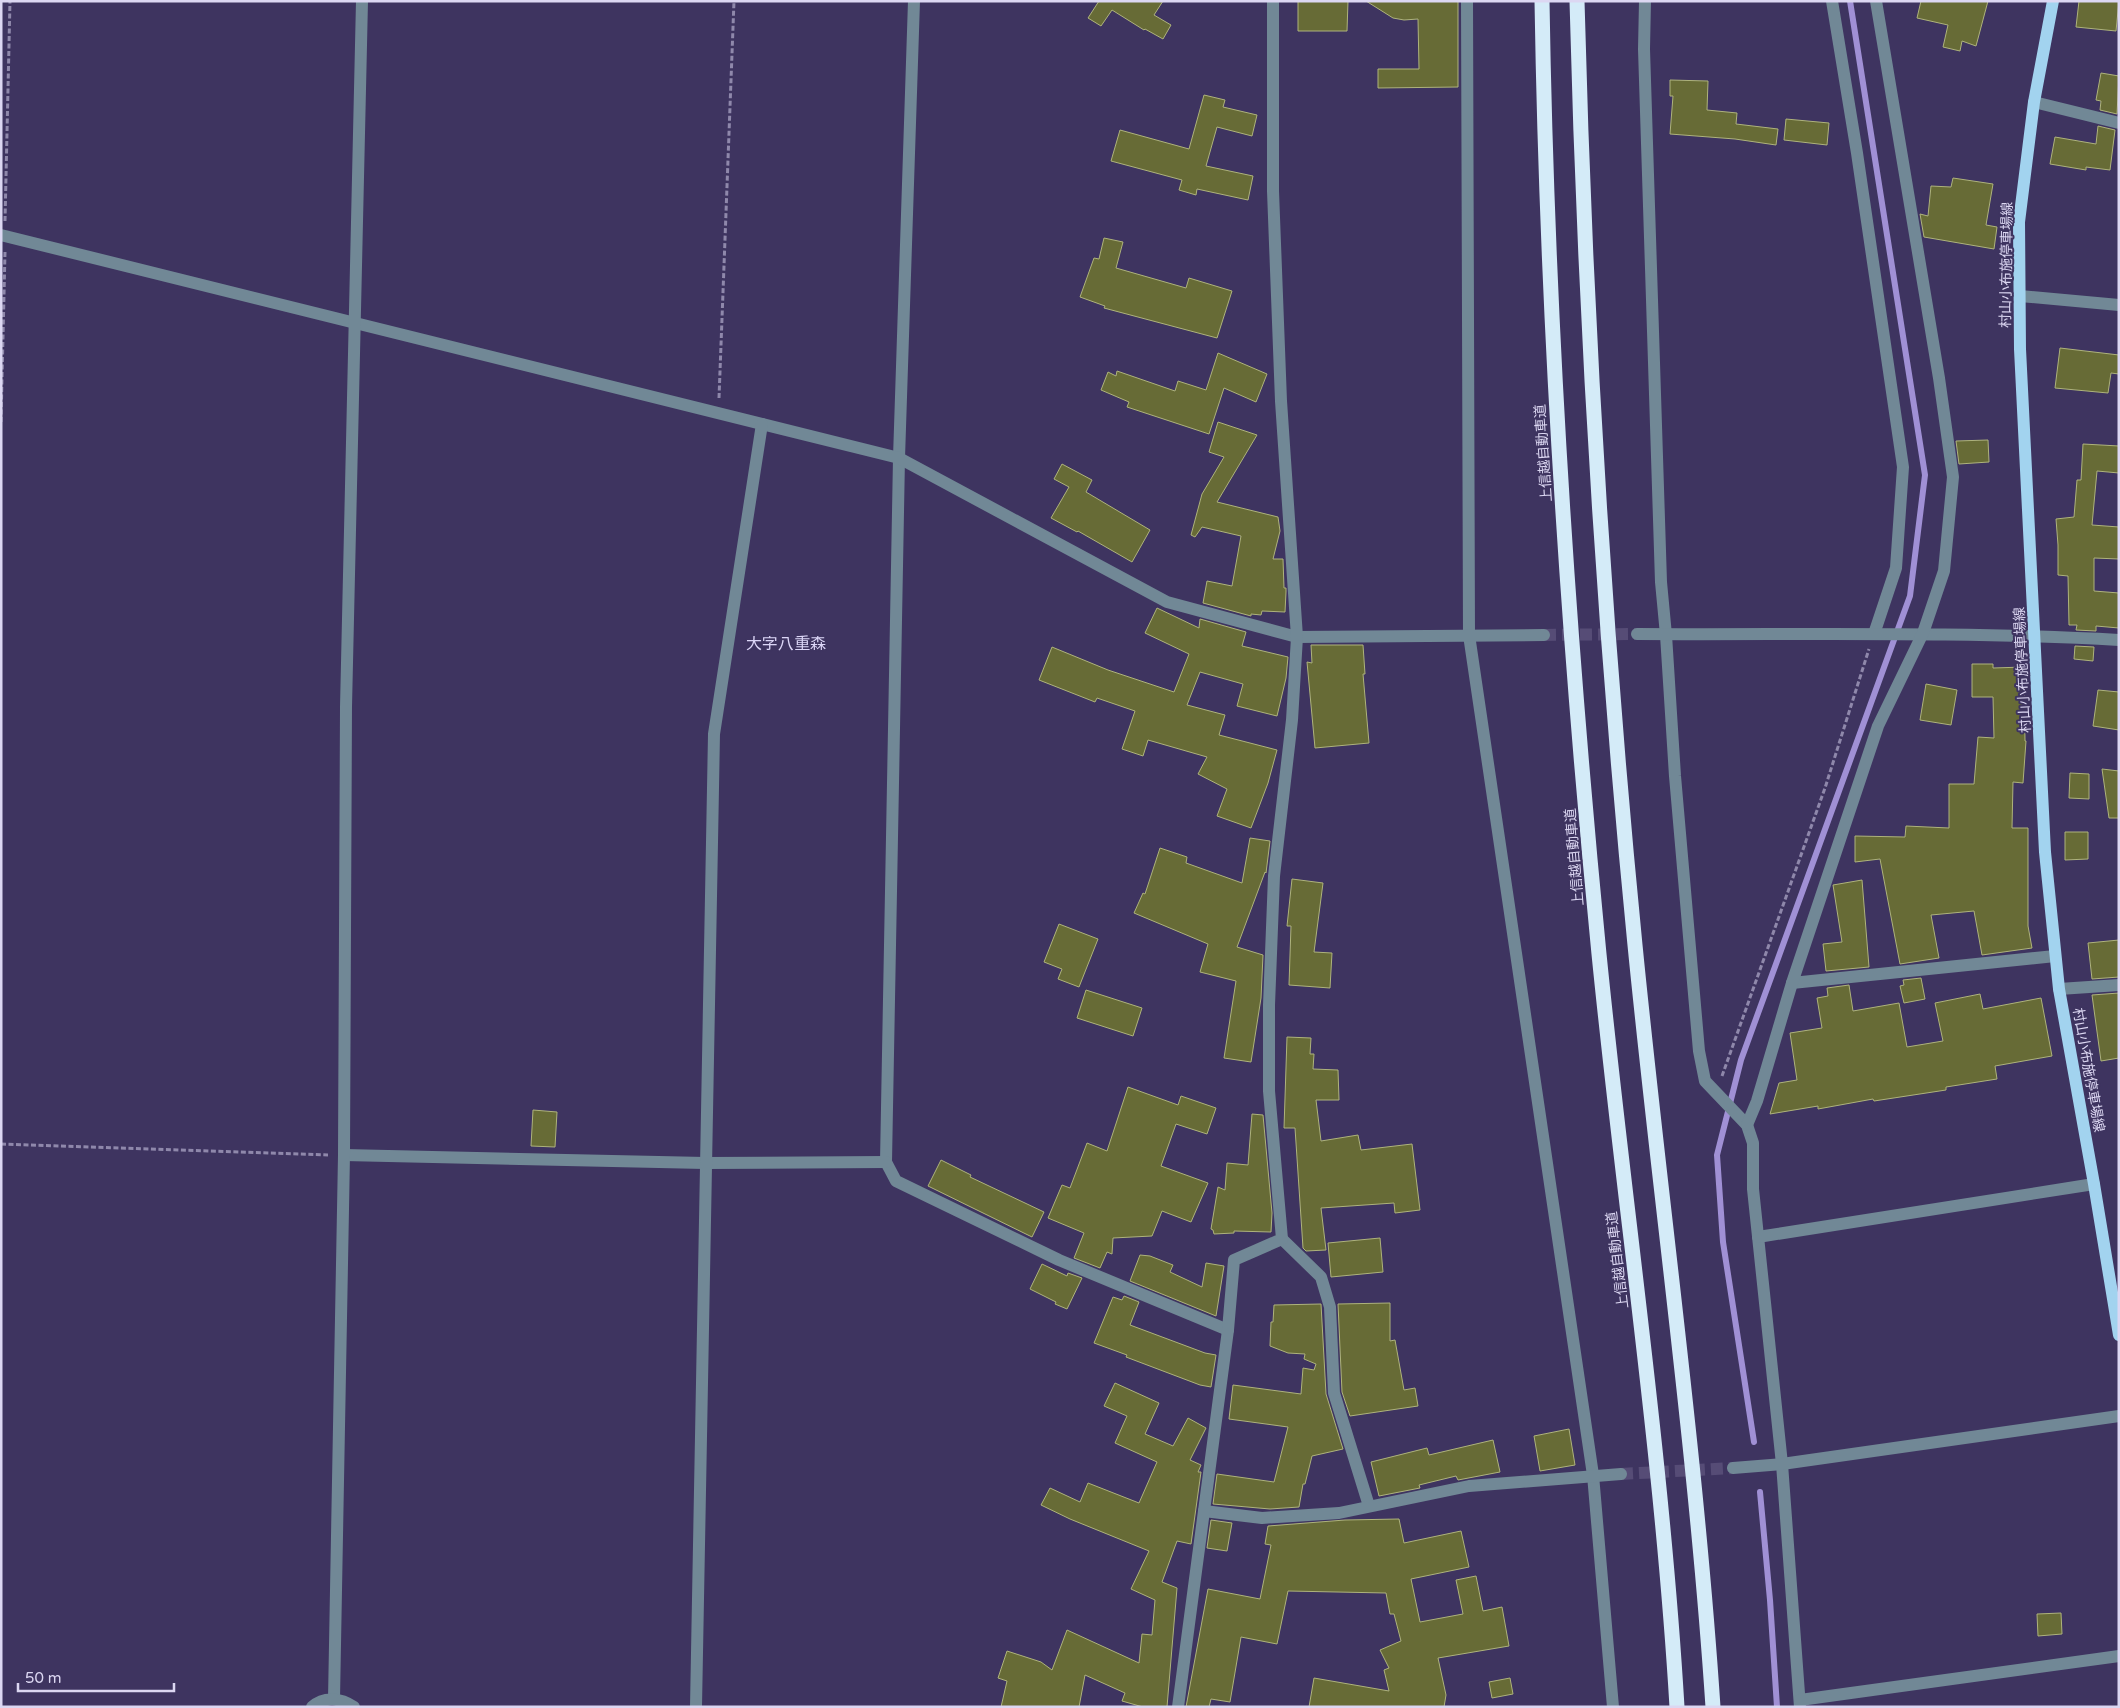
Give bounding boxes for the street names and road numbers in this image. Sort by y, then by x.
street label: 村山小布施停車場線 [1997,202,2016,328]
street label: 上信越自動車道 [1532,403,1555,502]
street label: 村山小布施停車場線 [2011,607,2034,733]
street label: 上信越自動車道 [1562,807,1587,907]
street label: 村山小布施停車場線 [2069,1007,2108,1134]
street label: 上信越自動車道 [1603,1210,1632,1310]

